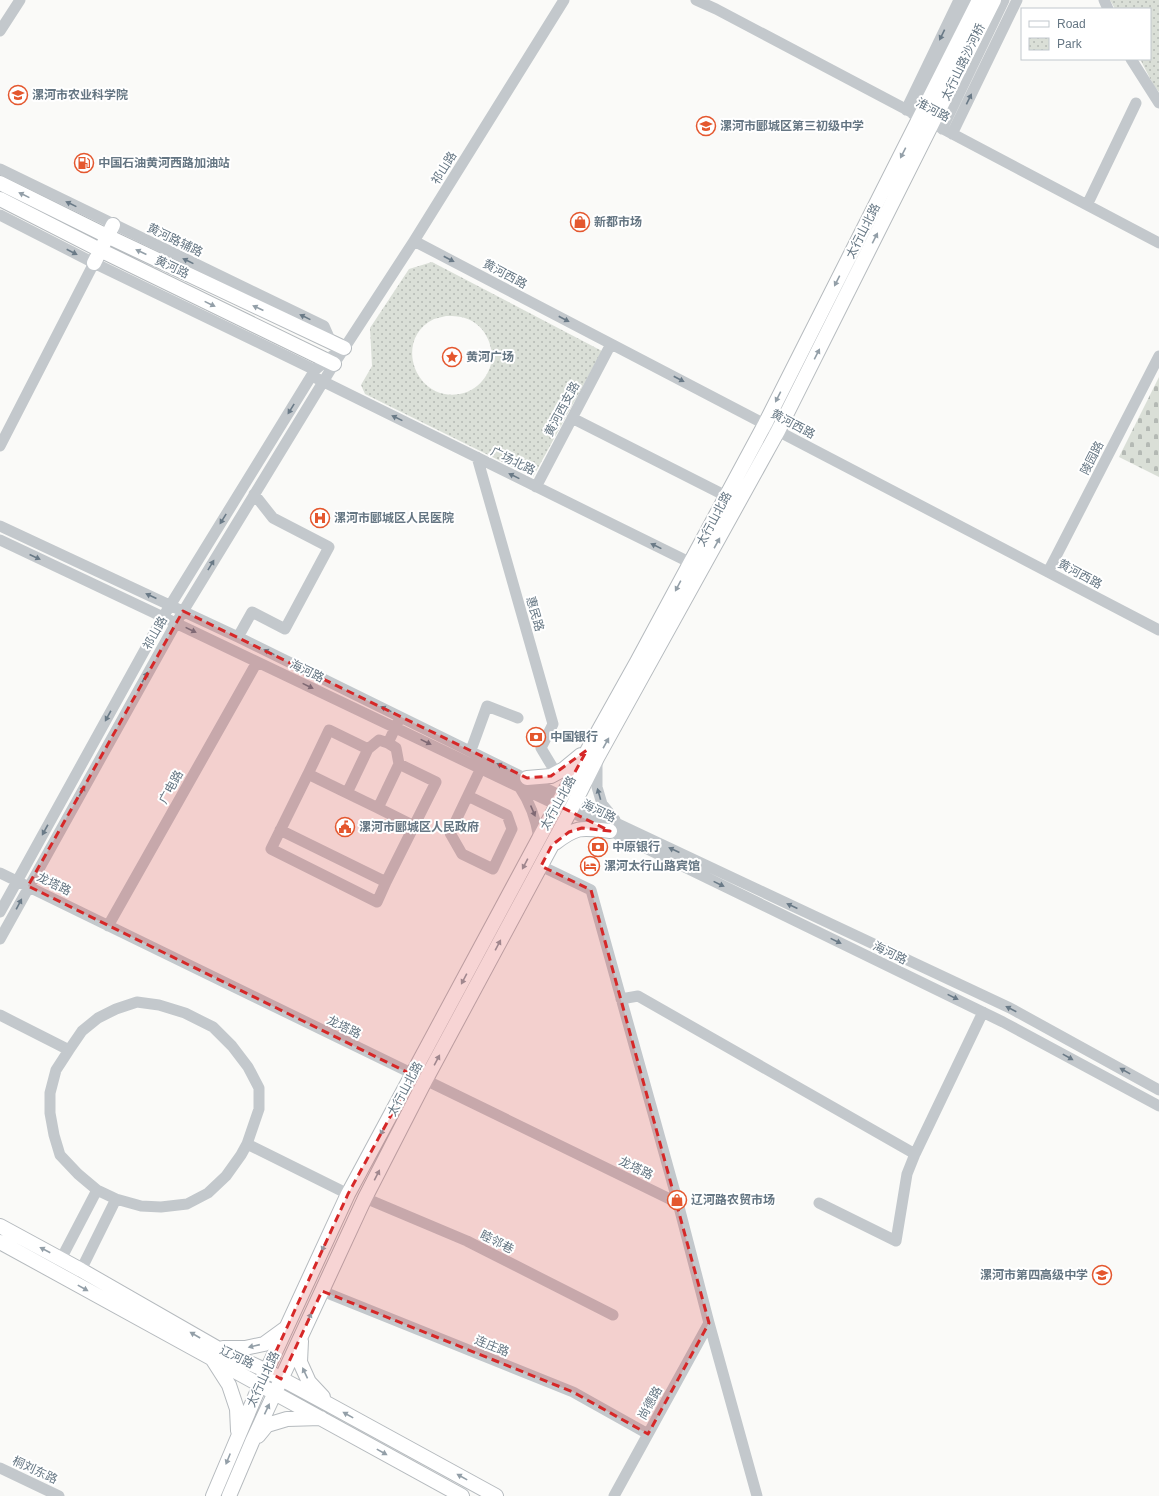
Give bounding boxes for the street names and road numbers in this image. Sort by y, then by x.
street label: 太行山路沙河桥 [938,21,988,103]
street label: 淮河路 [914,95,952,125]
street label: 祁山路 [429,149,459,187]
street label: 太行山北路 [843,201,883,261]
street label: 黄河路辅路 [145,221,205,259]
street label: 黄河路 [153,253,191,281]
street label: 黄河西路 [481,257,529,291]
street label: 黄河西支路 [542,379,582,439]
street label: 黄河西路 [769,407,817,441]
street label: 陵园路 [1078,439,1106,477]
street label: 广场北路 [488,444,538,478]
street label: 太行山北路 [694,489,734,549]
street label: 黄河西路 [1056,557,1104,591]
street label: 惠民路 [523,595,547,633]
street label: 祁山路 [140,614,170,652]
street label: 海河路 [288,657,326,685]
street label: 广电路 [156,768,186,806]
street label: 太行山北路 [537,773,579,833]
street label: 海河路 [580,797,618,825]
street label: 龙塔路 [35,870,73,898]
street label: 海河路 [871,939,909,967]
street label: 龙塔路 [325,1013,363,1041]
street label: 太行山北路 [385,1059,425,1119]
street label: 龙塔路 [617,1154,655,1182]
street label: 睦邻巷 [478,1228,516,1256]
street label: 连庄路 [473,1333,511,1359]
street label: 辽河路 [218,1343,256,1371]
street label: 太行山北路 [244,1349,282,1409]
street label: 尚德路 [635,1384,665,1422]
street label: 桐刘东路 [10,1454,60,1486]

